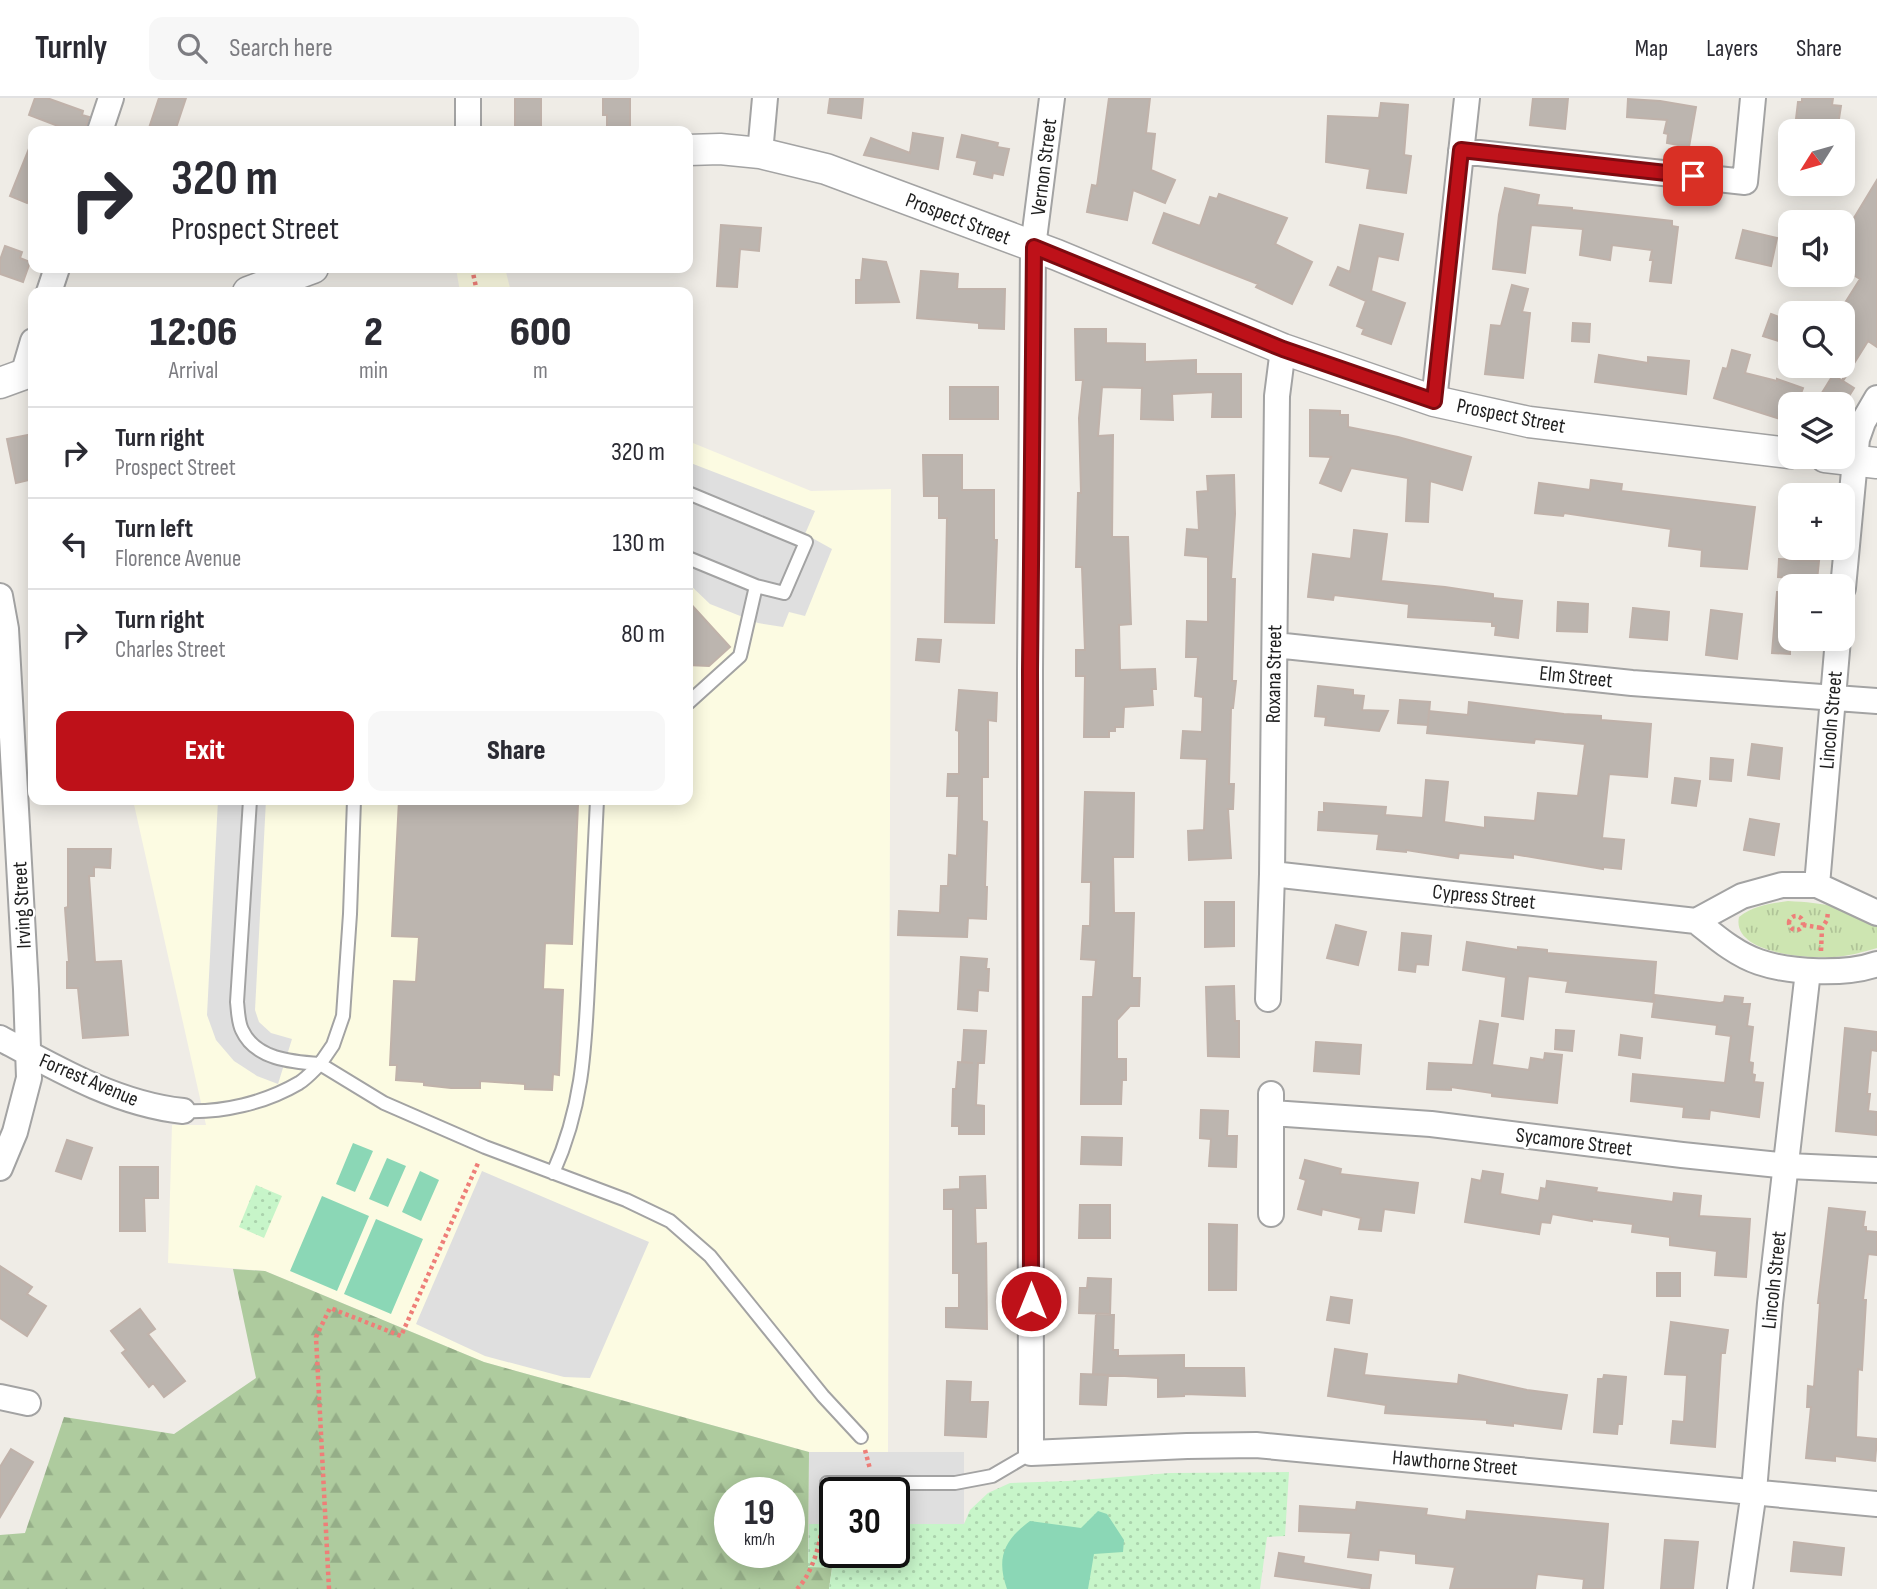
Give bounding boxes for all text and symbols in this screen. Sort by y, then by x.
search box [149,17,639,80]
text: Turnly [35,28,107,68]
icon: search [173,29,211,67]
text: Search here [229,33,333,64]
text: Map [1635,34,1668,63]
text: Layers [1706,34,1758,63]
text: Share [1796,34,1842,63]
street label: Vernon Street [1026,117,1062,217]
north arrow [1778,119,1855,196]
map controls [1778,119,1855,651]
pin [1663,146,1723,206]
text: 320 m [171,150,278,209]
icon: right [56,154,147,245]
icon: arrive [1674,157,1712,195]
street label: Prospect Street [902,188,1014,250]
text: Prospect Street [171,210,339,249]
button: sound [1778,210,1855,287]
button: search [1778,301,1855,378]
text: 12:06 [150,307,237,358]
text: 2 [364,307,383,358]
text: 600 [510,307,571,358]
text: Arrival [169,357,218,385]
text: min [359,357,388,385]
text: m [533,357,548,385]
button: layers [1778,392,1855,469]
street label: Prospect Street [1454,393,1568,439]
text: Turn right [115,423,204,454]
icon: right [56,434,94,472]
text: 320 m [611,437,665,468]
text: Prospect Street [115,454,236,482]
button: + [1778,483,1855,560]
text: Turn left [115,514,193,545]
icon: left [56,525,94,563]
text: 130 m [613,528,665,559]
text: Florence Avenue [115,545,241,573]
button: − [1778,574,1855,651]
text: Turn right [115,605,204,636]
icon: right [56,616,94,654]
text: 80 m [621,619,665,650]
street label: Roxana Street [1261,625,1287,723]
text: Charles Street [115,636,225,664]
street label: Elm Street [1538,661,1614,693]
street label: Lincoln Street [1814,670,1848,770]
button: Exit [56,711,354,791]
button: Share [368,711,665,791]
street label: Irving Street [7,861,37,949]
street label: Cypress Street [1431,879,1537,915]
street label: Forrest Avenue [36,1048,142,1112]
street label: Sycamore Street [1514,1122,1634,1162]
street label: Lincoln Street [1756,1230,1792,1330]
position arrow [994,1264,1068,1338]
street label: Hawthorne Street [1391,1445,1519,1481]
speed limit sign: 30 [819,1477,910,1568]
text: 19 [744,1492,775,1535]
text: km/h [744,1529,775,1550]

